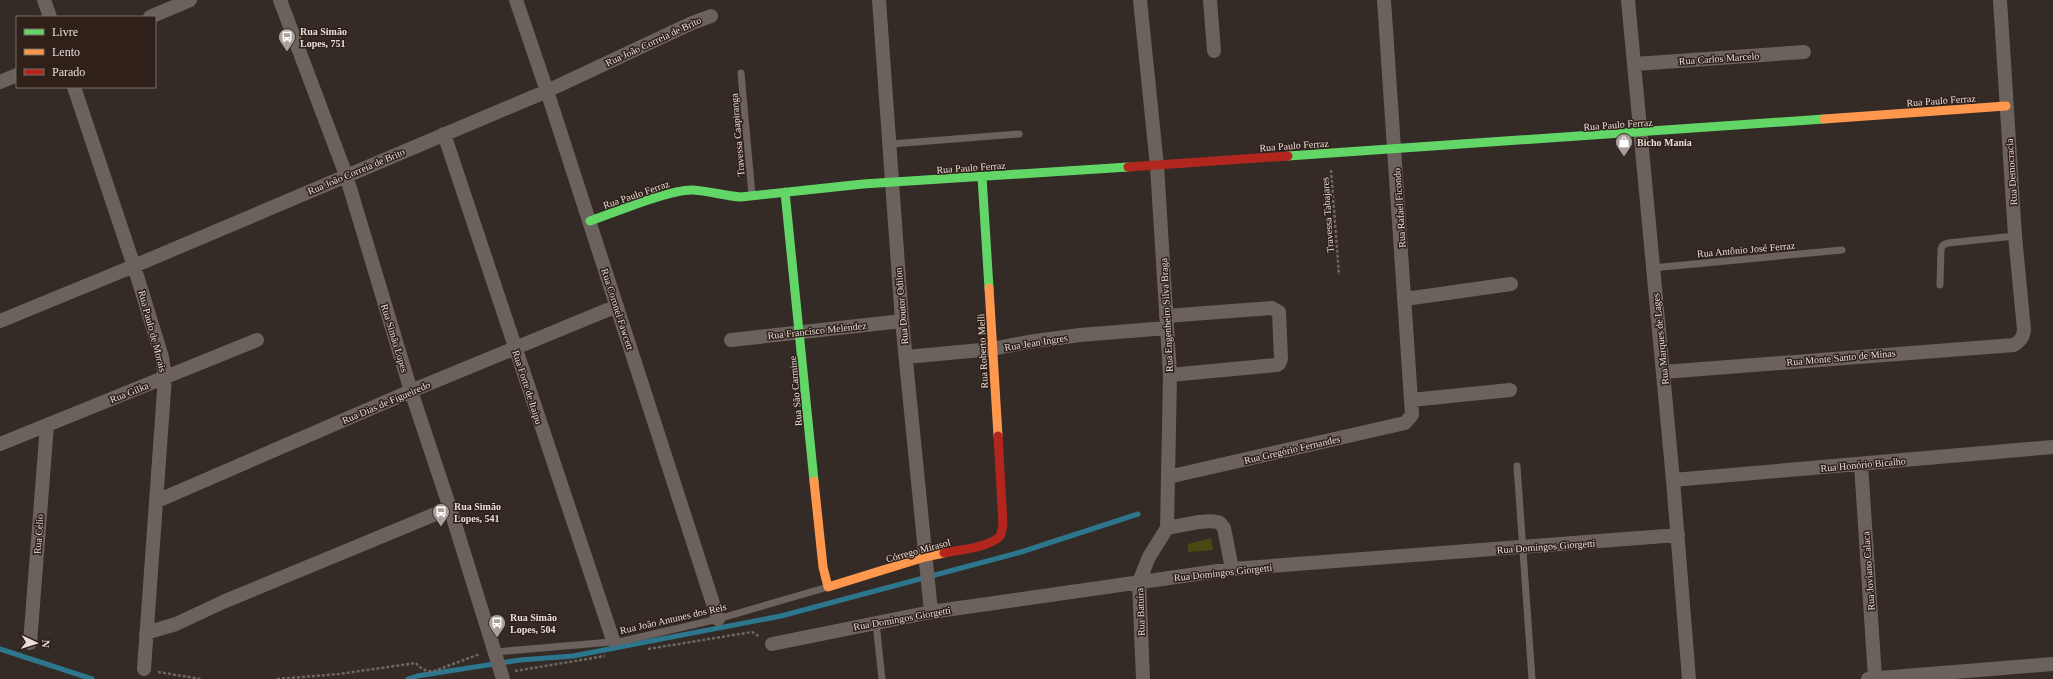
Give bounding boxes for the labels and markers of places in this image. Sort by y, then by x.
place label: Rua Simão Lopes, 751 [300,26,347,49]
bus stop icon: Rua Simão Lopes, 751 [277,27,297,52]
shop icon: Bicho Mania [1614,132,1634,157]
place label: Bicho Mania [1637,137,1692,148]
place label: Rua Simão Lopes, 541 [454,501,501,524]
bus stop icon: Rua Simão Lopes, 541 [431,502,451,527]
place label: Rua Simão Lopes, 504 [510,612,557,635]
bus stop icon: Rua Simão Lopes, 504 [487,613,507,638]

